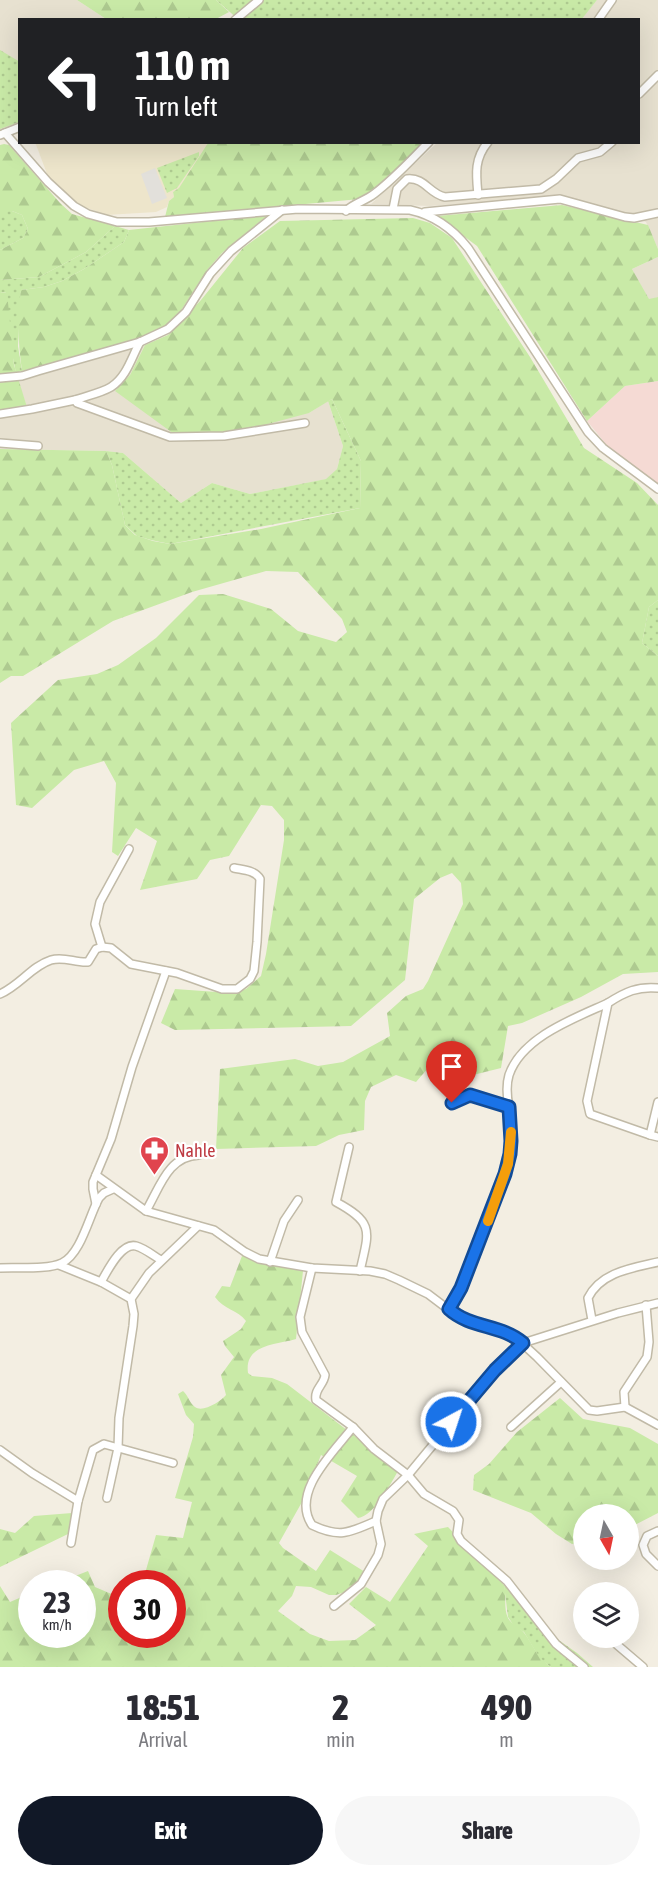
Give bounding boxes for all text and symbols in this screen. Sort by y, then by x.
text: 110 m [135,41,230,89]
icon: left [36,42,114,120]
text: Turn left [135,91,218,122]
pin [426,1041,477,1103]
icon: arrive [435,1050,468,1083]
pharmacy icon: Nahle [138,1134,170,1176]
place label: Nahle [175,1140,215,1161]
position arrow [419,1390,483,1454]
north arrow [573,1504,639,1570]
map controls [573,1504,639,1648]
speed limit sign: 30 [108,1570,186,1648]
button: layers [573,1582,639,1648]
text: 23 [43,1585,71,1619]
text: km/h [42,1616,72,1633]
text: 18:51 [126,1686,200,1728]
text: 2 [332,1686,349,1728]
text: 490 [481,1686,532,1728]
text: Arrival [139,1728,188,1751]
text: min [326,1728,355,1751]
text: m [499,1728,514,1751]
button: Exit [18,1796,323,1865]
button: Share [335,1796,640,1865]

